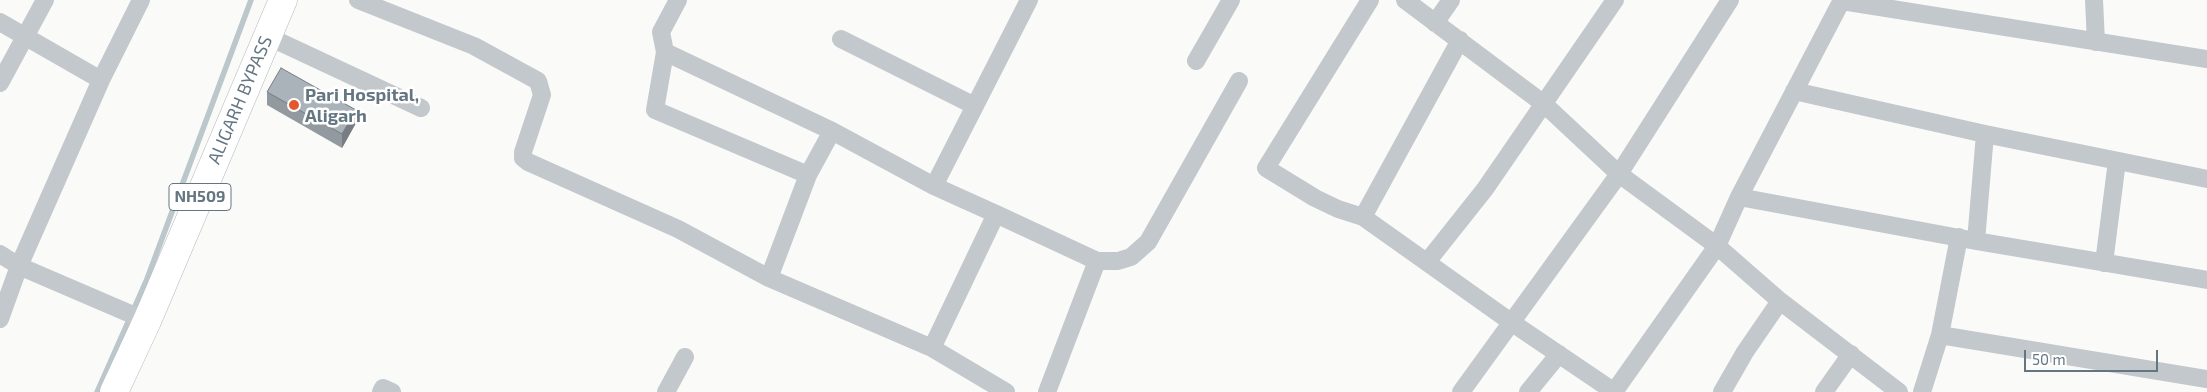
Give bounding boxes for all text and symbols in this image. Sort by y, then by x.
street label: ALIGARH BYPASS [203,33,277,167]
place label: Pari Hospital, Aligarh [305,84,419,126]
marker: Pari Hospital, Aligarh [287,98,301,112]
road number: NH509 [169,183,231,210]
scale bar [2027,340,2161,372]
text: 50 m [2032,350,2066,368]

